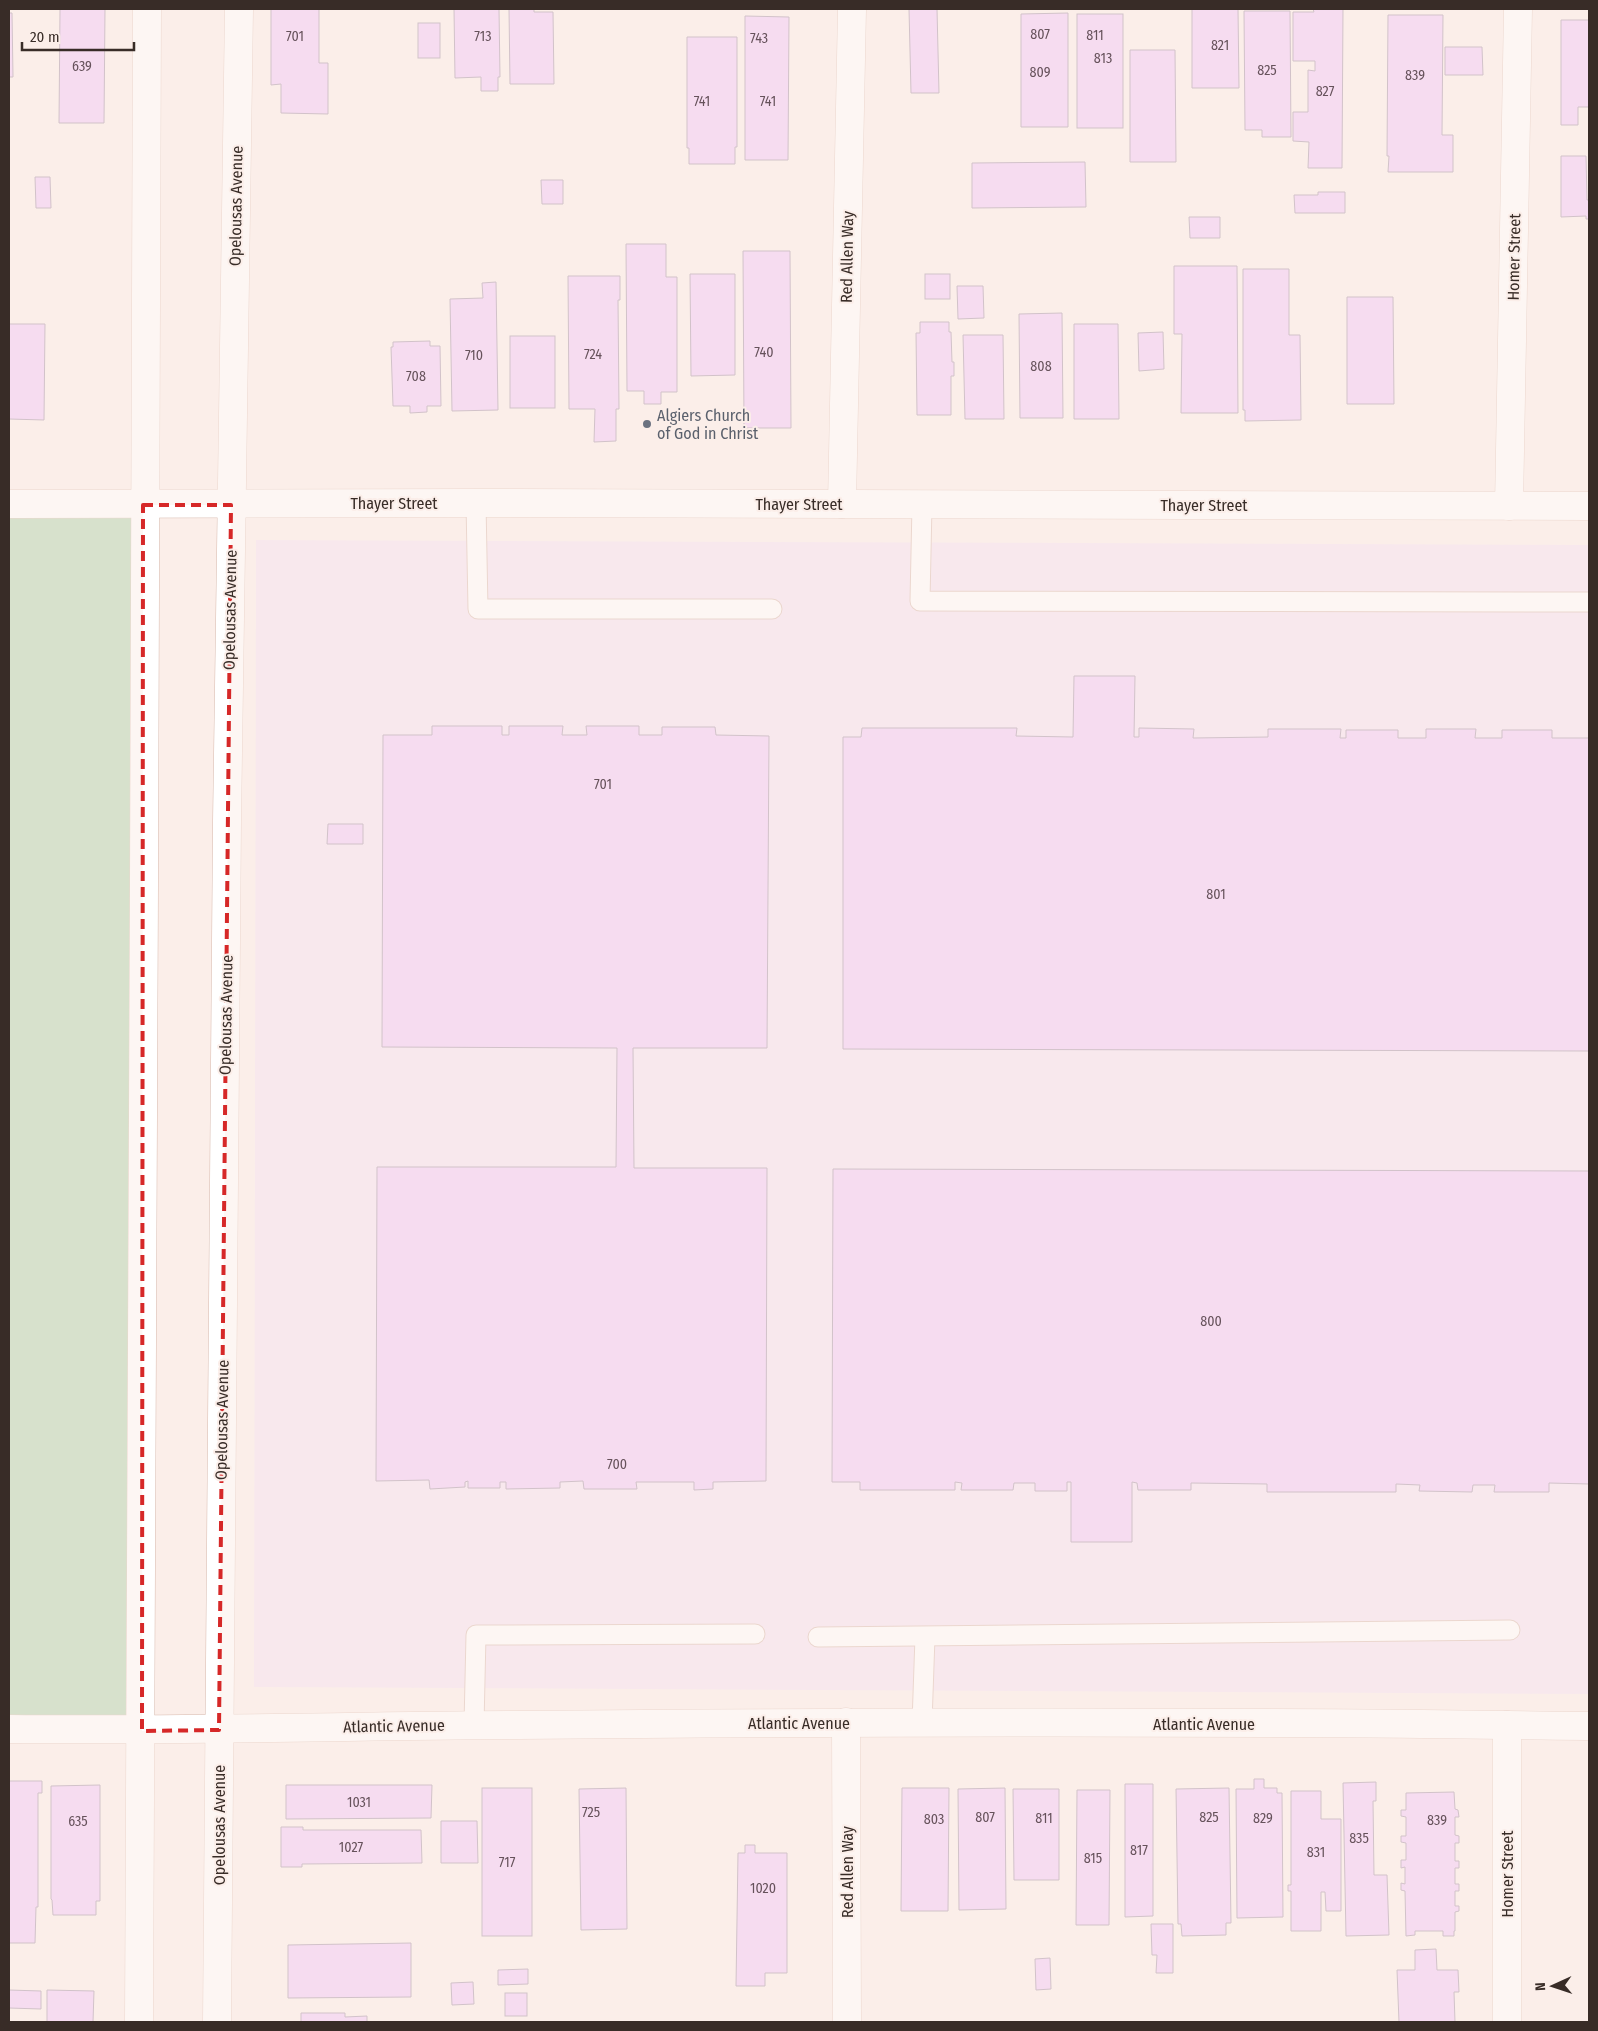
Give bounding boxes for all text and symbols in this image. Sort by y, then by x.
scale bar [22,20,135,52]
house number: 807 [1030,26,1050,43]
house number: 811 [1086,27,1104,44]
text: 20 m [30,28,60,46]
house number: 701 [286,28,304,45]
house number: 713 [474,28,492,45]
house number: 743 [750,30,768,47]
house number: 821 [1211,37,1229,54]
house number: 813 [1094,50,1112,67]
house number: 639 [72,58,92,75]
house number: 825 [1257,62,1277,79]
house number: 809 [1030,64,1051,81]
house number: 839 [1405,67,1425,84]
house number: 827 [1316,83,1335,100]
house number: 741 [694,93,710,110]
house number: 741 [760,93,776,110]
street label: Opelousas Avenue [225,145,247,266]
street label: Red Allen Way [837,210,857,303]
street label: Homer Street [1504,213,1524,301]
house number: 740 [754,344,774,361]
house number: 724 [584,346,602,363]
house number: 710 [465,347,483,364]
house number: 808 [1030,358,1052,375]
house number: 708 [406,368,426,385]
place label: Algiers Church of God in Christ [657,406,759,443]
marker: Algiers Church of God in Christ [641,418,653,430]
street label: Thayer Street [350,494,438,513]
street label: Thayer Street [755,495,843,514]
street label: Thayer Street [1160,496,1248,515]
street label: Opelousas Avenue [219,549,241,670]
house number: 701 [594,776,612,793]
house number: 801 [1206,886,1226,903]
street label: Opelousas Avenue [215,954,237,1075]
house number: 800 [1200,1313,1222,1330]
street label: Opelousas Avenue [211,1359,233,1480]
house number: 700 [607,1456,627,1473]
street label: Atlantic Avenue [748,1714,850,1733]
street label: Atlantic Avenue [1153,1715,1255,1734]
street label: Atlantic Avenue [343,1716,445,1736]
street label: Opelousas Avenue [210,1765,229,1885]
house number: 1031 [347,1794,371,1811]
house number: 725 [582,1804,600,1821]
house number: 807 [975,1809,995,1826]
house number: 825 [1199,1809,1219,1826]
house number: 811 [1035,1810,1053,1827]
house number: 829 [1253,1810,1273,1827]
house number: 803 [924,1811,944,1828]
house number: 839 [1427,1812,1447,1829]
house number: 635 [68,1813,88,1830]
street label: Red Allen Way [838,1825,857,1918]
house number: 835 [1349,1830,1369,1847]
street label: Homer Street [1498,1830,1517,1918]
house number: 1027 [339,1839,363,1856]
house number: 817 [1130,1842,1148,1859]
house number: 831 [1307,1844,1325,1861]
house number: 815 [1084,1850,1102,1867]
house number: 717 [499,1854,516,1871]
house number: 1020 [750,1880,776,1897]
north arrow [1528,1961,1578,2011]
text: N [1532,1982,1549,1991]

